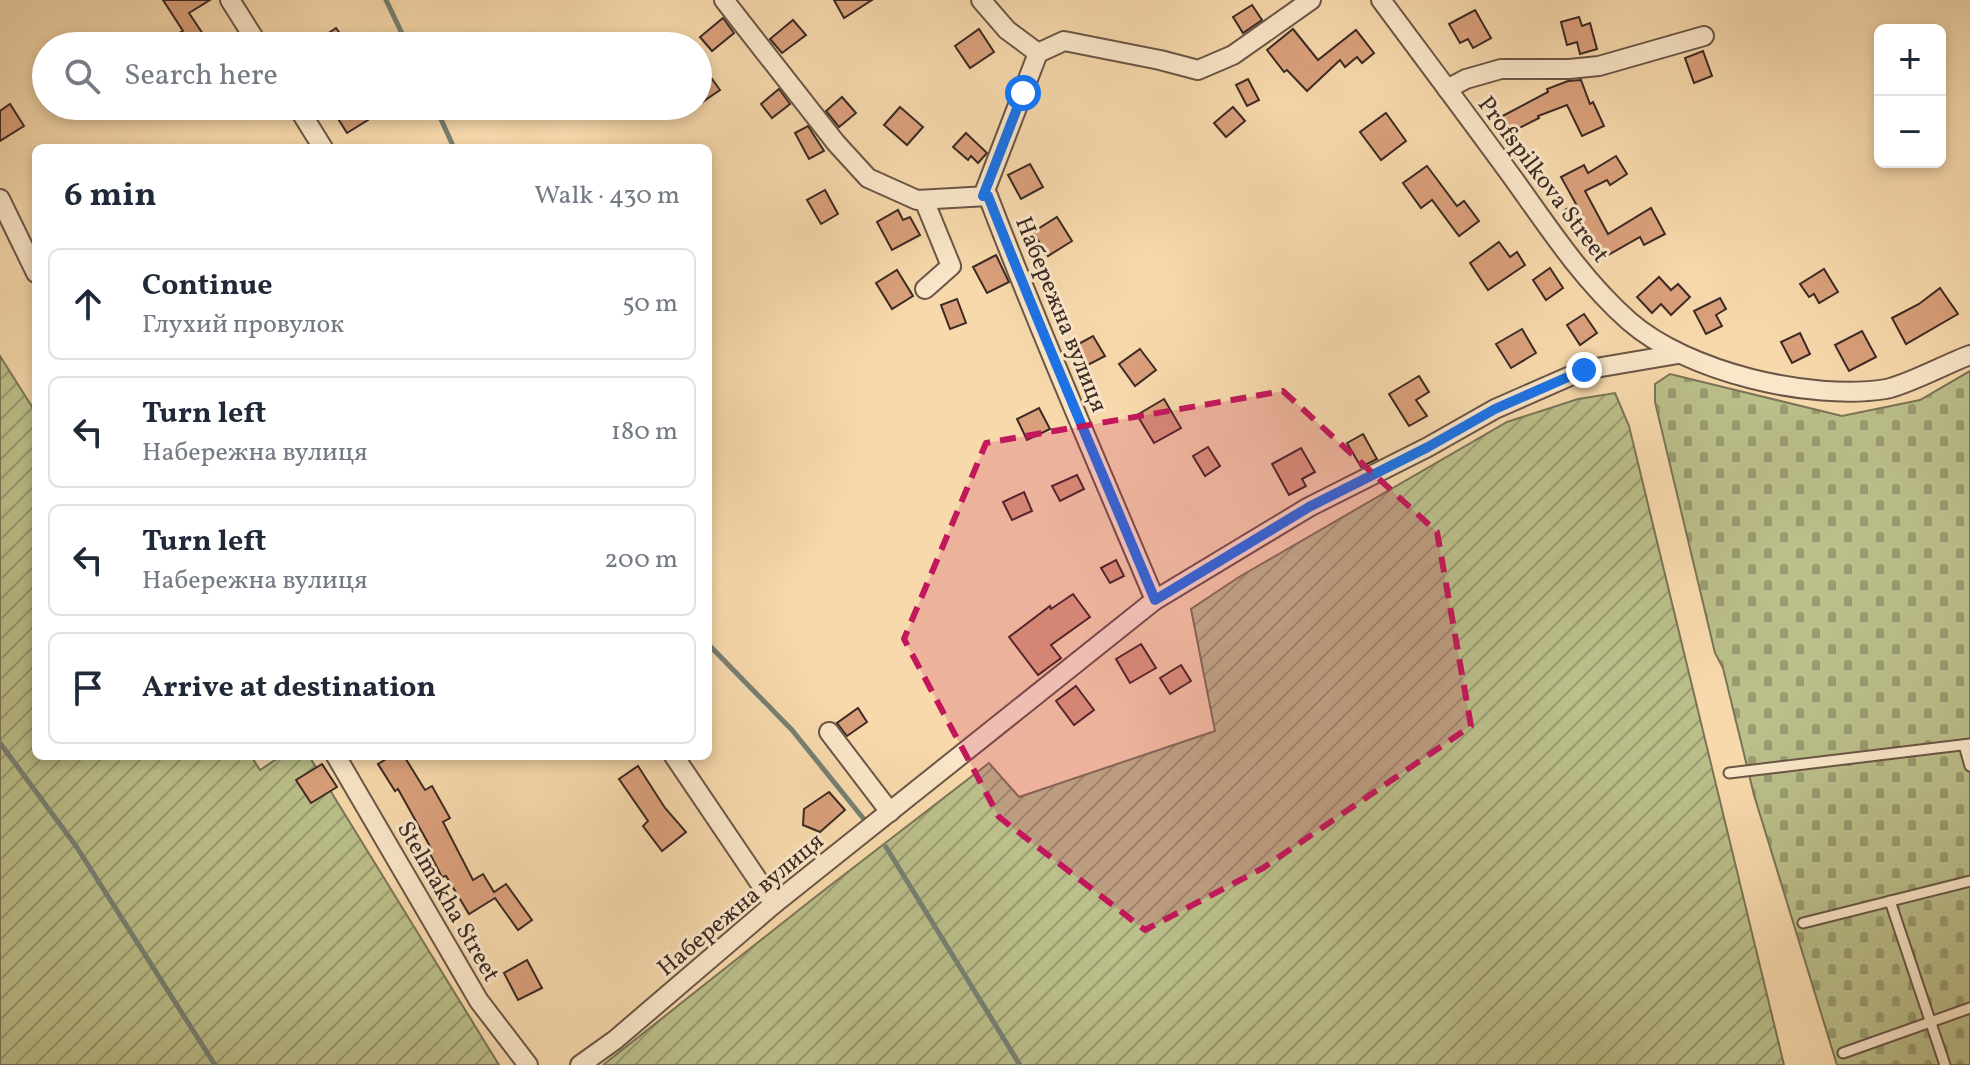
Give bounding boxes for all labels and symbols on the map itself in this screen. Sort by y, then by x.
route start [1005,75,1041,111]
street label: Profspilkova Street [1468,90,1616,271]
street label: Набережна вулиця [1005,212,1115,418]
route end [1566,352,1602,388]
street label: Stelmakha Street [387,815,507,989]
street label: Набережна вулиця [651,826,832,985]

